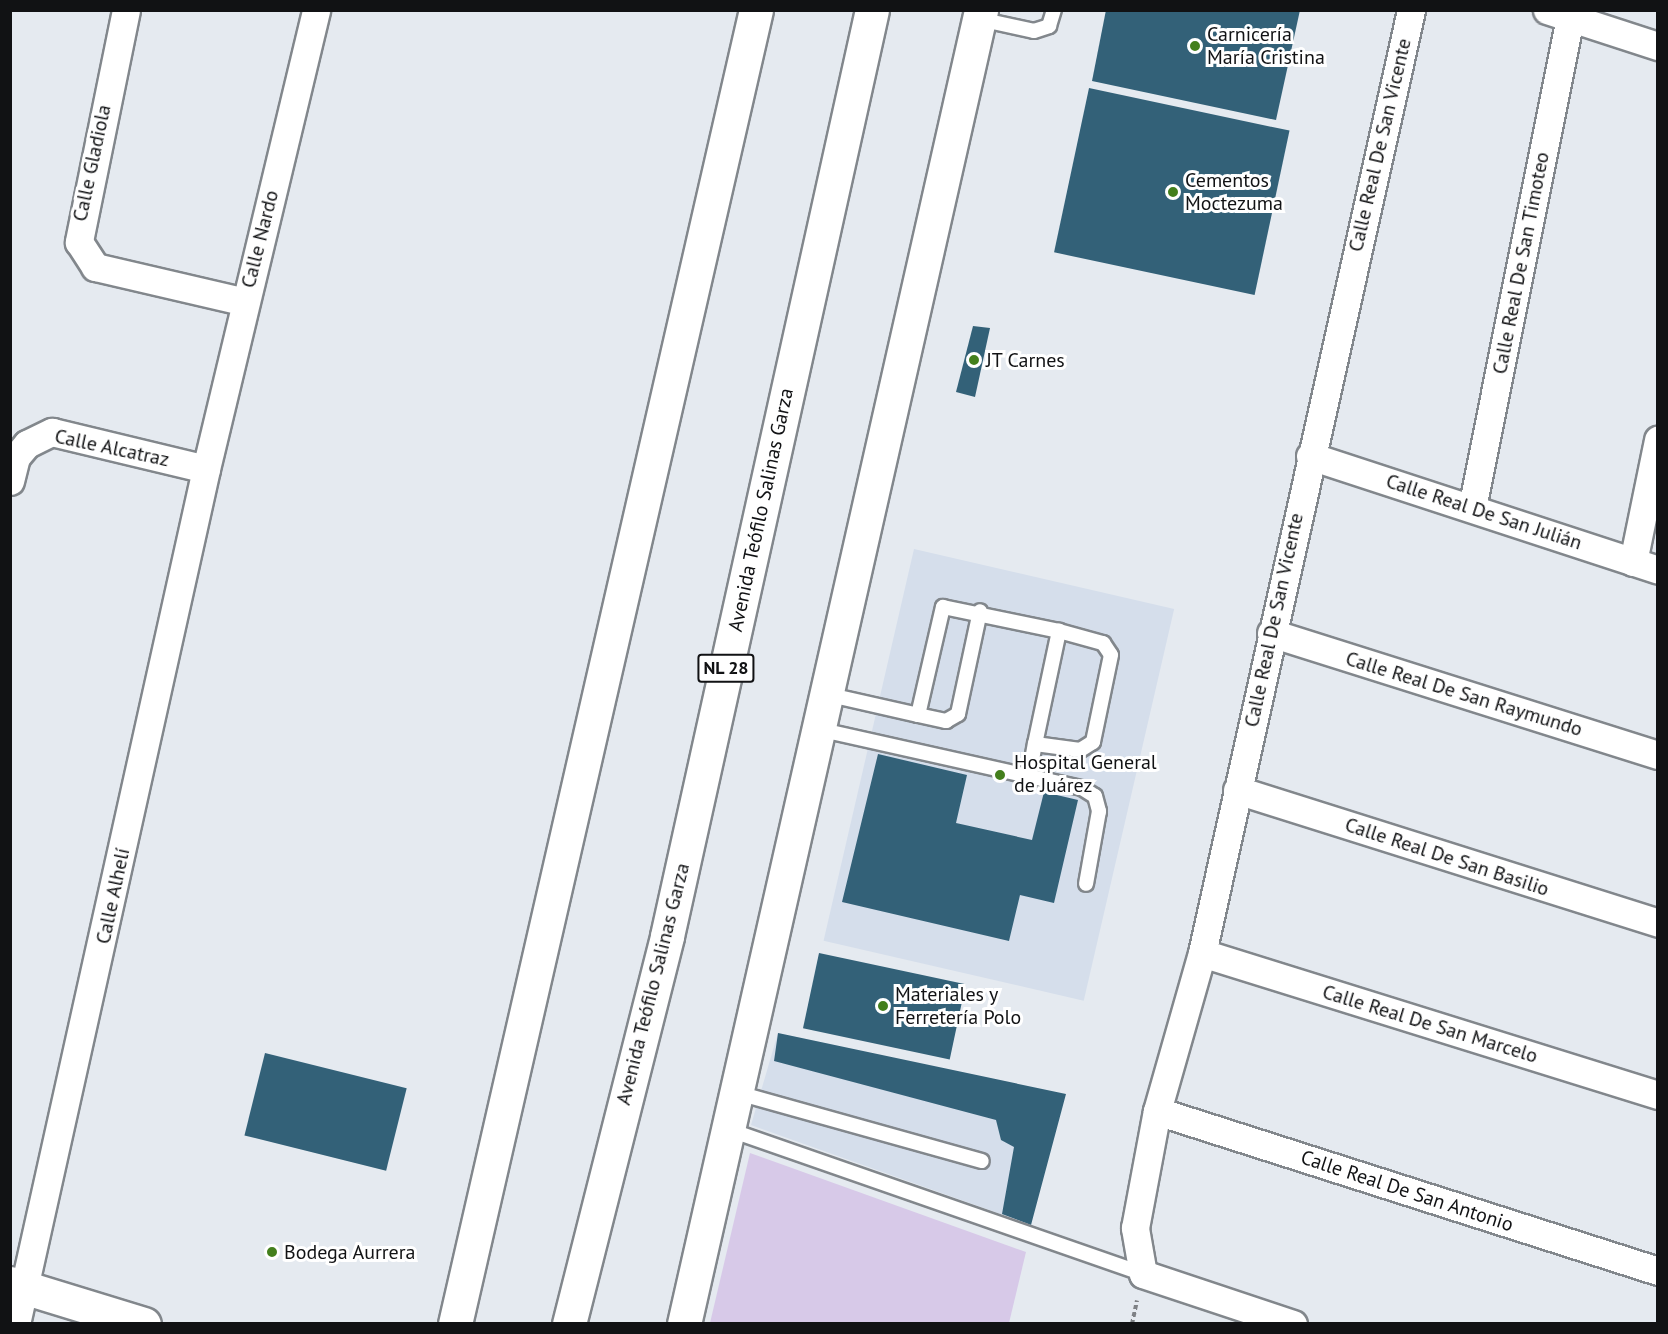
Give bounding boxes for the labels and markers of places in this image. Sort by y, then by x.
place label: Carnicería María Cristina [1207,22,1325,69]
marker: Carnicería María Cristina [1188,39,1202,53]
place label: Cementos Moctezuma [1185,168,1283,215]
marker: Cementos Moctezuma [1166,185,1180,199]
place label: JT Carnes [986,348,1066,372]
marker: JT Carnes [967,353,981,367]
place label: Hospital General de Juárez [1014,751,1157,798]
marker: Hospital General de Juárez [991,766,1009,784]
place label: Materiales y Ferretería Polo [895,982,1021,1029]
marker: Materiales y Ferretería Polo [876,999,890,1013]
place label: Bodega Aurrera [284,1240,416,1264]
marker: Bodega Aurrera [265,1245,279,1259]

